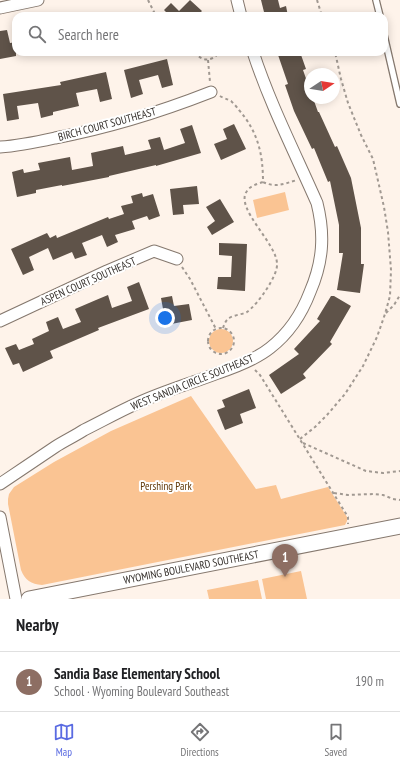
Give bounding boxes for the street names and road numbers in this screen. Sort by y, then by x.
street label: BIRCH COURT SOUTHEAST [56,104,158,144]
street label: ASPEN COURT SOUTHEAST [38,254,138,308]
street label: WEST SANDIA CIRCLE SOUTHEAST [129,351,255,413]
street label: WYOMING BOULEVARD SOUTHEAST [122,547,260,587]

